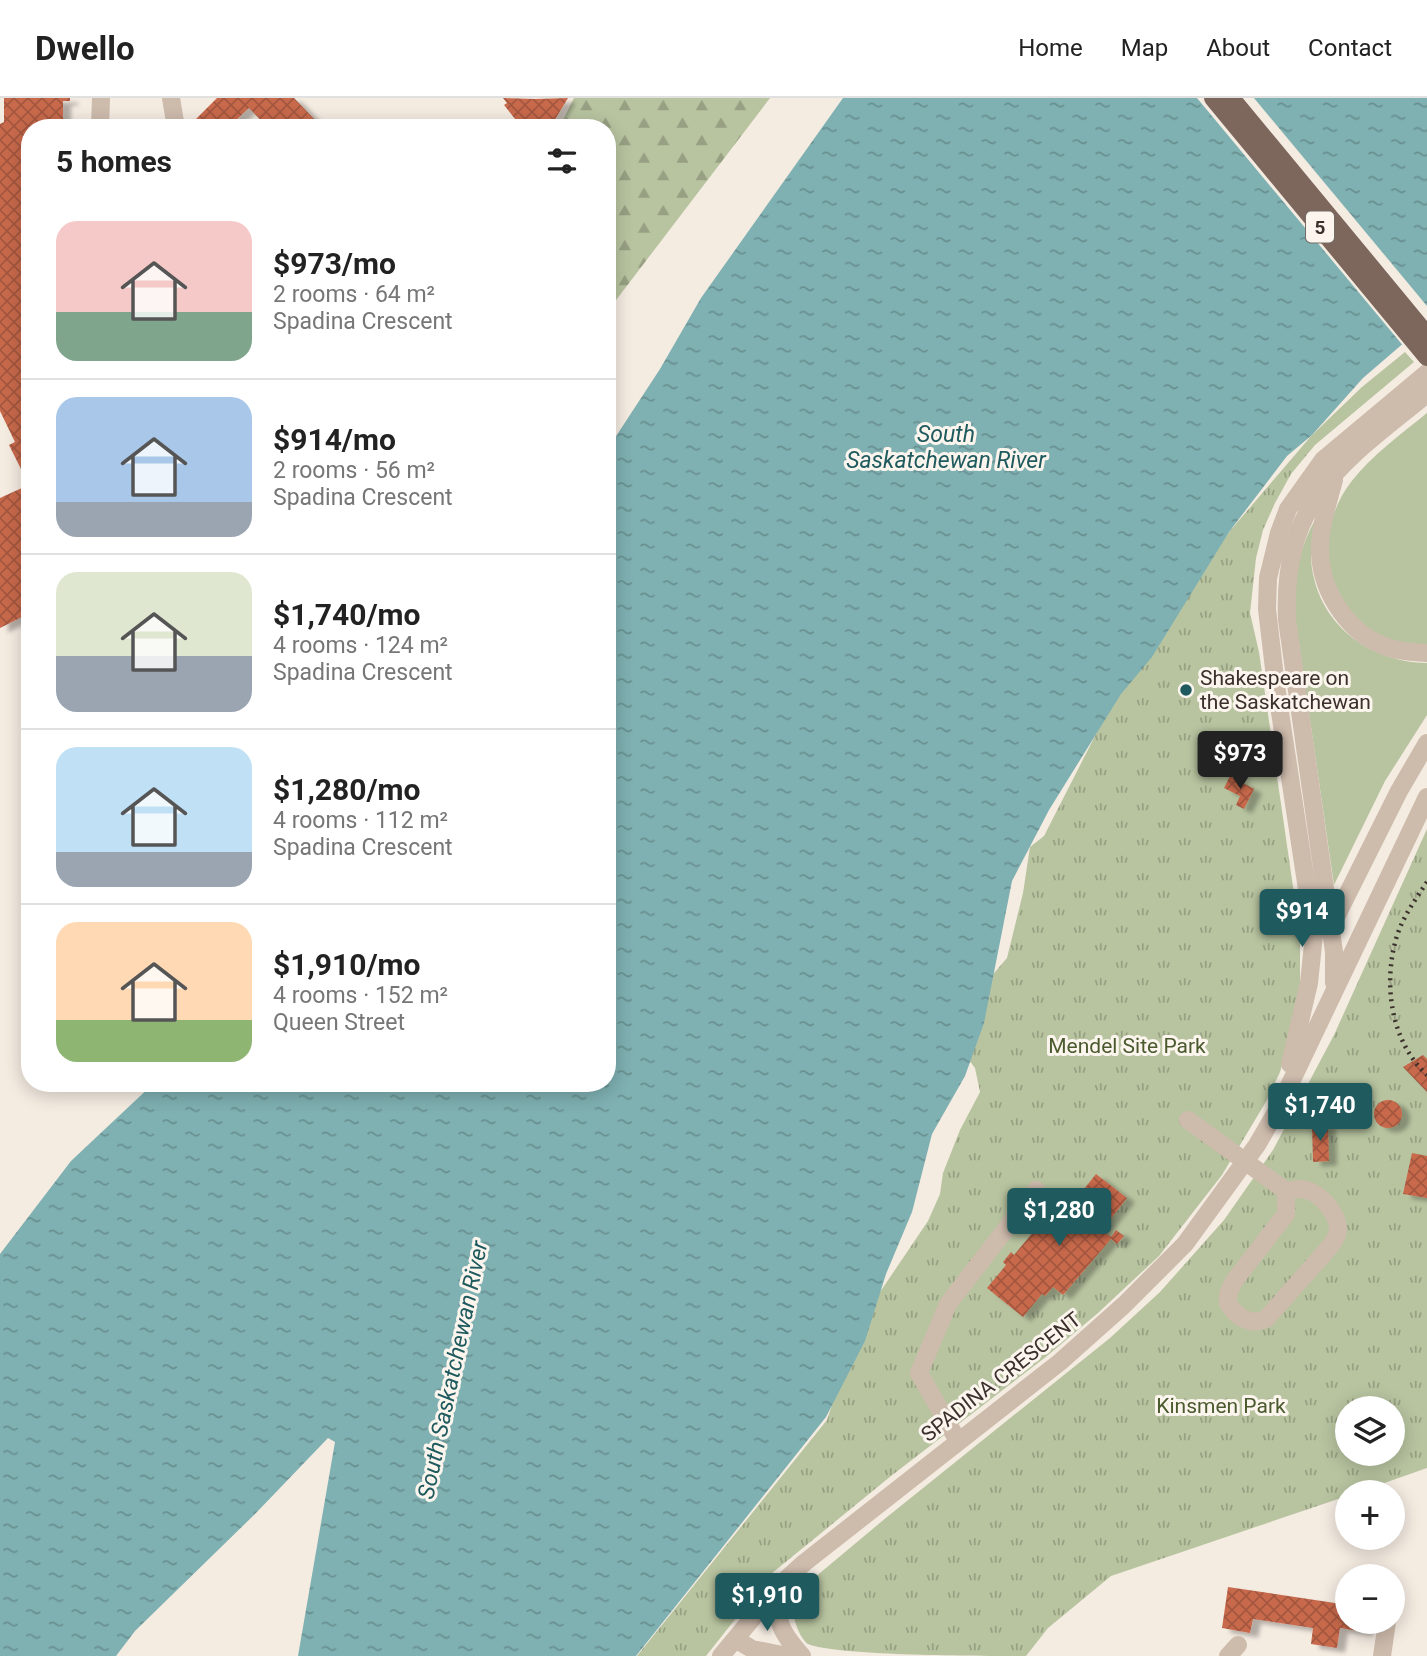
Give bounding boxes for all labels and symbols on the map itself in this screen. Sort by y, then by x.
road number: 5 [1306,211,1334,242]
water label: South Saskatchewan River [846,421,1047,474]
place label: Shakespeare on the Saskatchewan [1200,666,1371,714]
marker: Shakespeare on the Saskatchewan [1178,682,1194,698]
pin: $973 [1199,732,1281,791]
pin: $914 [1261,890,1343,949]
park label: Mendel Site Park [1048,1034,1206,1058]
pin: $1,740 [1263,1084,1377,1143]
pin: $1,280 [1002,1188,1116,1248]
water label: South Saskatchewan River [412,1237,494,1501]
street label: SPADINA CRESCENT [917,1307,1086,1447]
park label: Kinsmen Park [1156,1394,1286,1418]
pin: $1,910 [710,1574,824,1633]

